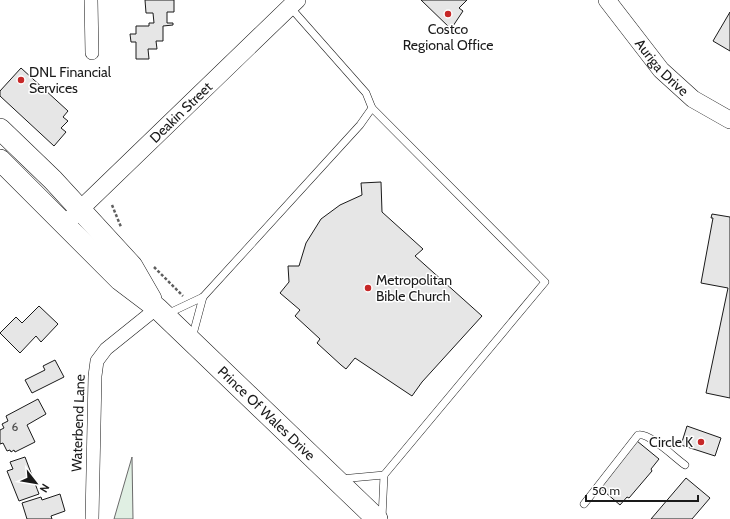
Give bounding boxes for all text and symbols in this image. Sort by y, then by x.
marker: Costco Regional Office [443,9,453,19]
place label: Costco Regional Office [403,20,493,54]
street label: Auriga Drive [631,35,693,100]
place label: DNL Financial Services [29,63,112,97]
marker: DNL Financial Services [16,75,26,85]
street label: Deakin Street [146,78,216,147]
place label: Metropolitan Bible Church [376,271,452,305]
marker: Metropolitan Bible Church [363,283,373,293]
street label: Prince Of Wales Drive [214,362,319,464]
street label: Waterbend Lane [67,374,89,472]
house number: 6 [12,419,19,434]
place label: Circle K [649,433,693,451]
marker: Circle K [696,437,706,447]
north arrow [16,463,56,503]
scale bar [586,477,698,503]
text: N [37,481,53,495]
text: 50 m [592,483,620,498]

